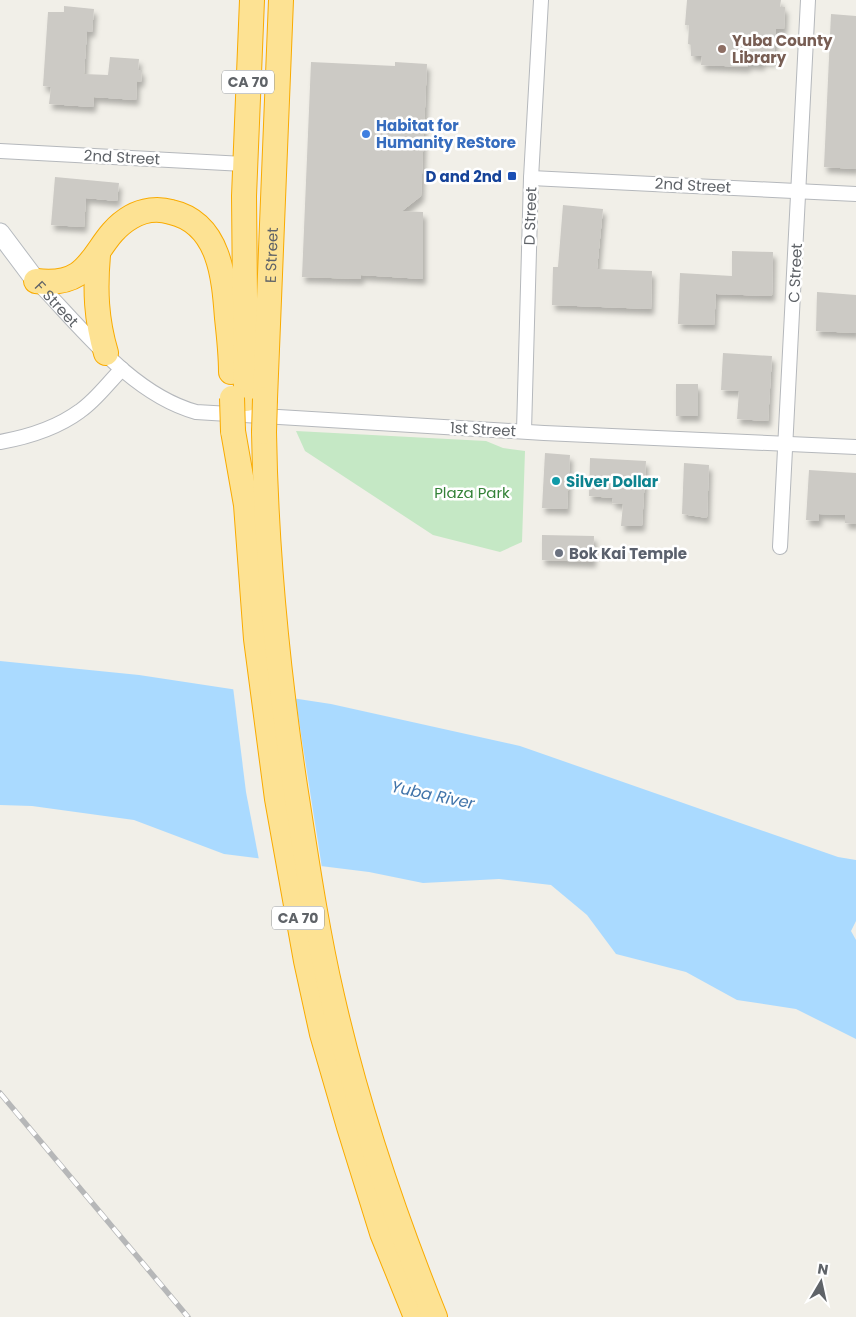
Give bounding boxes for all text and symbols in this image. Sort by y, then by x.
place label: Yuba County Library [732,30,833,68]
marker: Yuba County Library [716,43,728,55]
road number: CA 70 [222,70,274,94]
place label: Habitat for Humanity ReStore [376,115,516,153]
marker: Habitat for Humanity ReStore [360,128,372,140]
street label: 2nd Street [83,145,161,169]
place label: D and 2nd [425,166,502,187]
marker: D and 2nd [506,170,518,182]
street label: 2nd Street [654,173,732,197]
street label: D Street [518,186,542,246]
street label: E Street [259,227,282,283]
street label: C Street [783,243,807,303]
street label: F Street [31,276,84,331]
street label: 1st Street [449,417,517,441]
place label: Silver Dollar [566,471,659,492]
marker: Silver Dollar [550,475,562,487]
park label: Plaza Park [434,482,510,503]
place label: Bok Kai Temple [569,543,687,564]
marker: Bok Kai Temple [553,547,565,559]
water label: Yuba River [389,775,478,815]
road number: CA 70 [272,906,324,930]
north arrow [796,1257,846,1307]
text: N [816,1258,830,1280]

